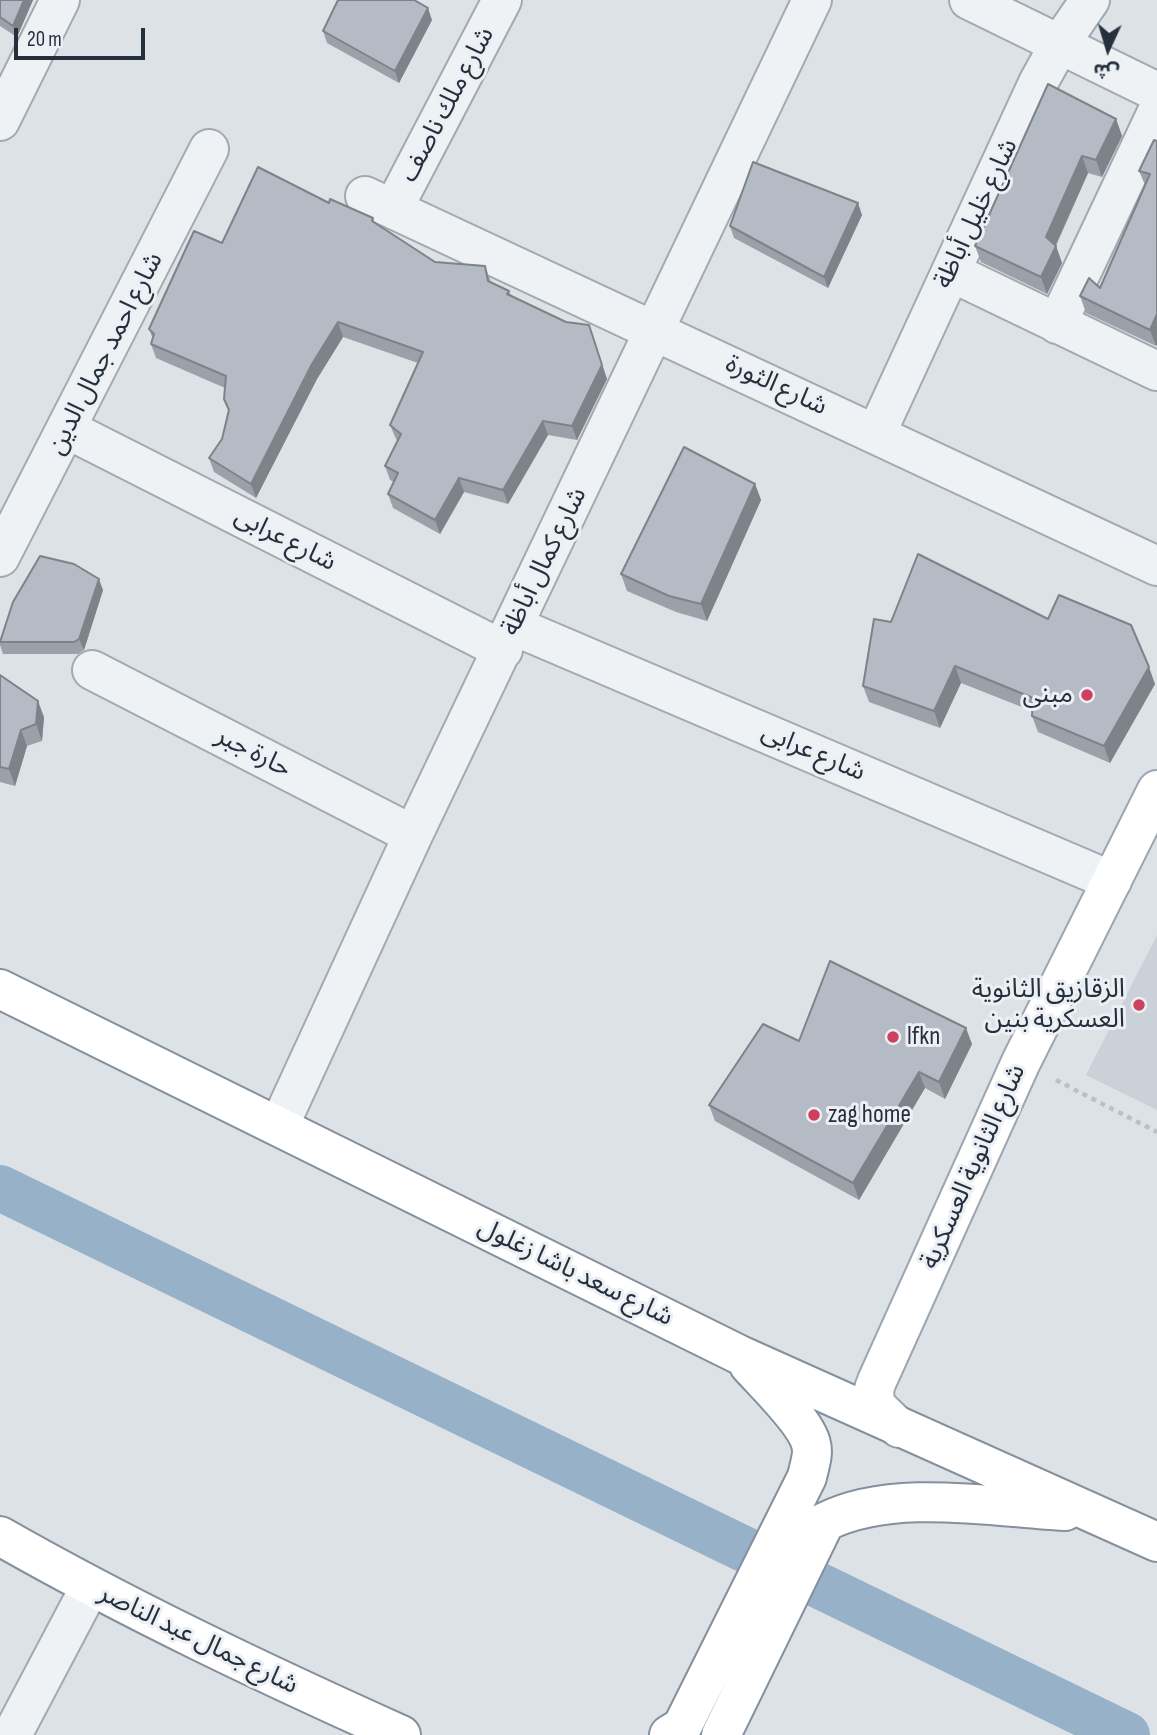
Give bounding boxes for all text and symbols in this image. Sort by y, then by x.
scale bar [18,14,149,58]
north arrow [1073,14,1143,84]
street label: شارع ملك ناصف [394,22,502,188]
text: 20 m [27,27,62,52]
text: ش [1093,58,1120,83]
street label: شارع خليل أباظة [929,134,1025,294]
street label: شارع احمد جمال الدين [41,248,171,460]
street label: شارع الثورة [720,349,832,423]
street label: شارع كمال أباظة [496,483,594,641]
street label: شارع عرابى [229,501,341,579]
place label: مبنى [1022,679,1073,711]
marker: مبنى [1079,687,1095,703]
street label: شارع عرابى [756,717,870,789]
street label: حارة جبر [210,721,296,785]
place label: الزقازيق الثانوية العسكرية بنين [972,974,1125,1036]
marker: الزقازيق الثانوية العسكرية بنين [1131,997,1147,1013]
place label: lfkn [907,1021,940,1053]
marker: lfkn [885,1029,901,1045]
street label: شارع الثانوية العسكرية [915,1060,1033,1274]
place label: zag home [828,1099,911,1131]
marker: zag home [806,1107,822,1123]
street label: شارع سعد باشا زغلول [472,1212,678,1334]
street label: شارع جمال عبد الناصر [93,1578,303,1702]

